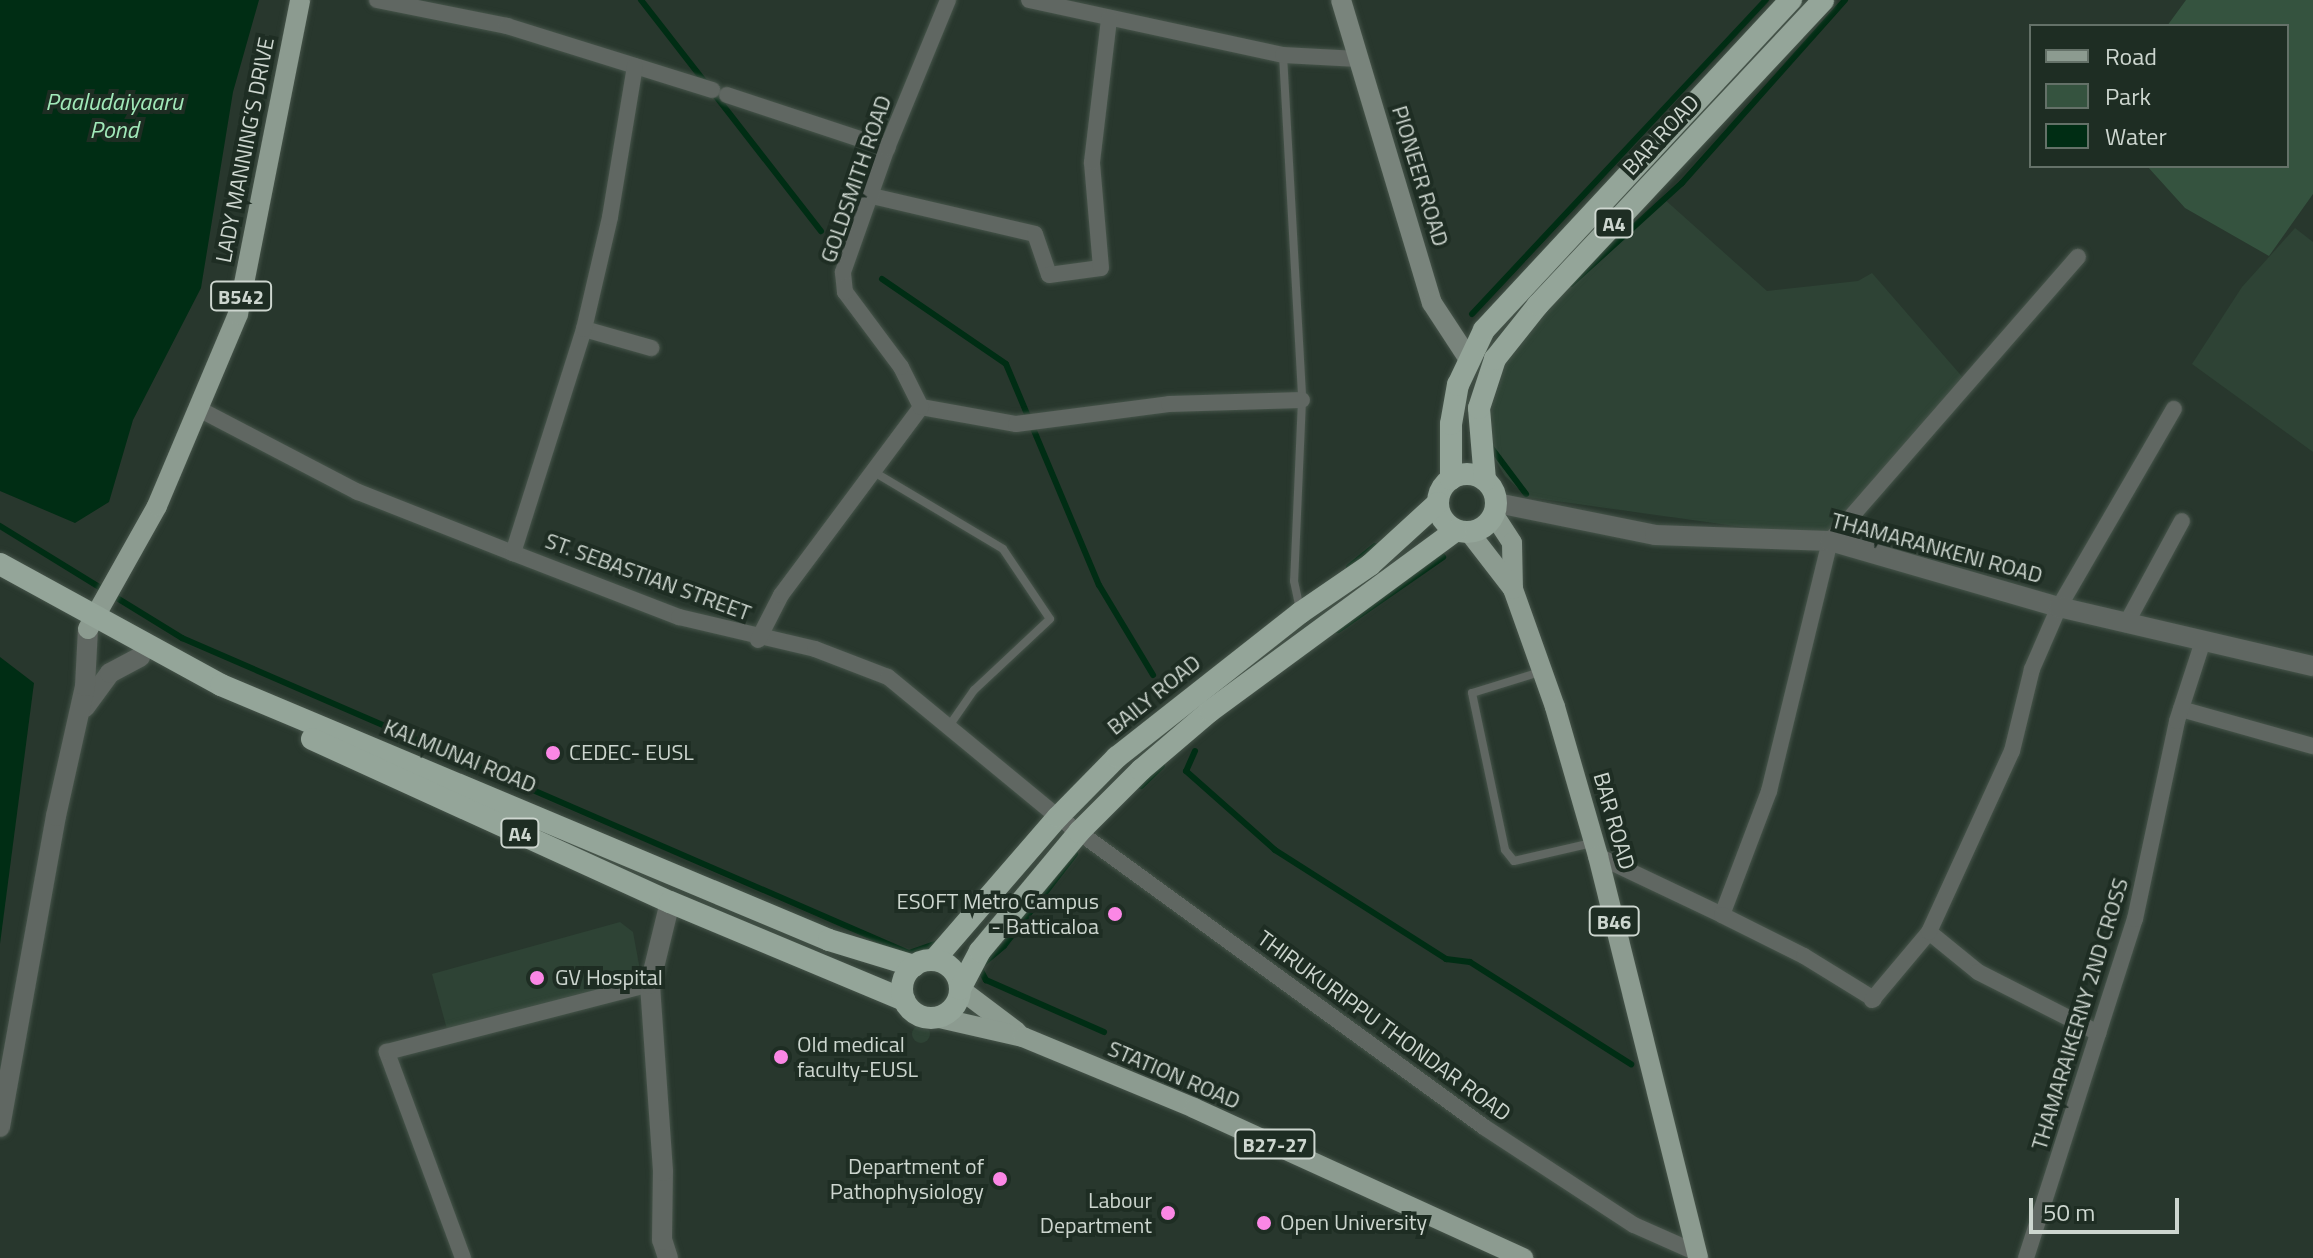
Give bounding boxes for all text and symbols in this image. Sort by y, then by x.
legend [2029,24,2289,168]
street label: LADY MANNING’S DRIVE [210,35,280,265]
text: Road [2105,38,2157,74]
text: Park [2105,78,2151,114]
water label: Paaludaiyaaru Pond [45,88,183,144]
street label: BAR ROAD [1617,89,1705,181]
street label: GOLDSMITH ROAD [815,92,897,266]
street label: PIONEER ROAD [1386,102,1454,250]
text: Water [2105,118,2167,154]
road number: A4 [1594,207,1634,239]
road number: B542 [209,280,273,312]
street label: THAMARANKENI ROAD [1829,507,2045,589]
street label: ST. SEBASTIAN STREET [542,528,754,626]
street label: BAILY ROAD [1102,649,1206,741]
street label: KALMUNAI ROAD [380,713,540,799]
place label: CEDEC- EUSL [569,740,694,766]
marker: CEDEC- EUSL [544,744,562,762]
street label: BAR ROAD [1588,769,1640,873]
road number: A4 [500,817,540,849]
street label: THAMARAIKERNY 2ND CROSS [2026,875,2134,1153]
place label: ESOFT Metro Campus - Batticaloa [897,888,1099,940]
marker: ESOFT Metro Campus - Batticaloa [1106,905,1124,923]
road number: B46 [1588,905,1640,937]
street label: THIRUKURIPPU THONDAR ROAD [1252,925,1516,1127]
place label: GV Hospital [555,965,663,991]
marker: GV Hospital [526,967,548,989]
place label: Old medical faculty-EUSL [797,1031,918,1082]
street label: STATION ROAD [1104,1035,1244,1115]
marker: Old medical faculty-EUSL [772,1048,790,1066]
road number: B27-27 [1233,1128,1317,1160]
place label: Department of Pathophysiology [830,1153,984,1204]
marker: Department of Pathophysiology [991,1170,1009,1188]
scale bar [2033,1182,2183,1232]
place label: Labour Department [1040,1187,1152,1238]
text: 50 m [2043,1194,2095,1230]
marker: Labour Department [1159,1204,1177,1222]
place label: Open University [1280,1210,1427,1236]
marker: Open University [1255,1214,1273,1232]

